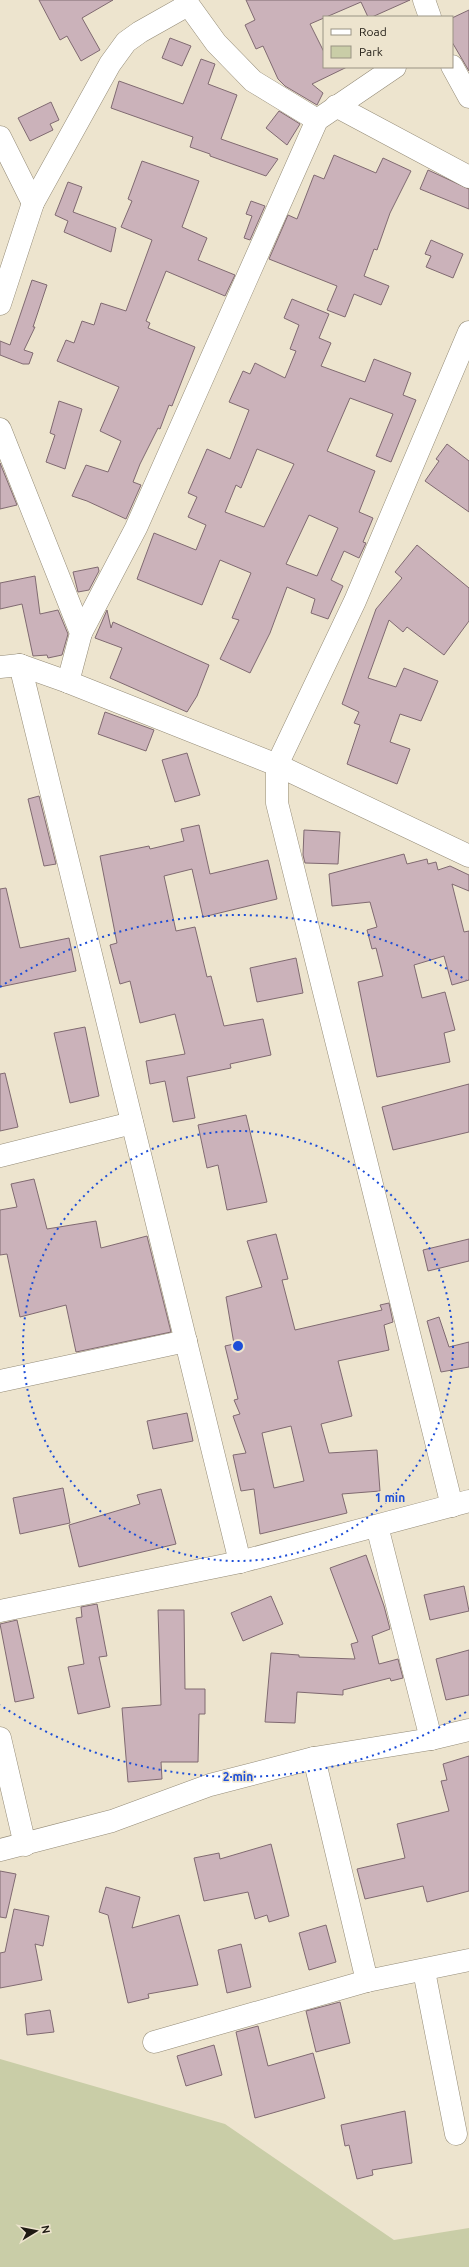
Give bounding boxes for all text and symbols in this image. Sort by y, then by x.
legend [323,16,453,68]
text: Road [359,25,387,38]
text: Park [359,45,383,58]
centre of rings [231,1339,245,1353]
text: 1 min [375,1491,405,1504]
text: 2 min [223,1770,253,1783]
north arrow [16,2211,56,2251]
text: N [39,2224,52,2234]

